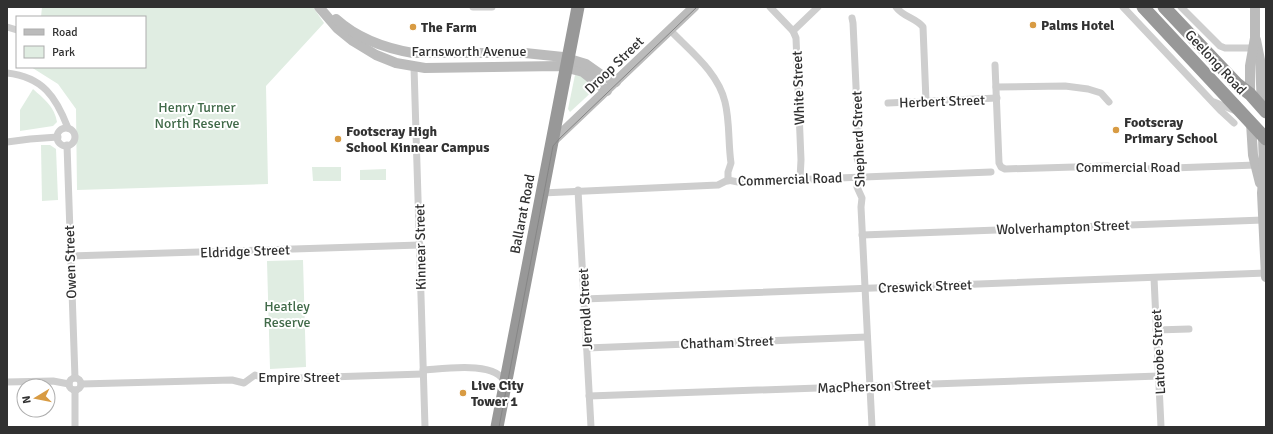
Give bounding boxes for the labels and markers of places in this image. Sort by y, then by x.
place label: Palms Hotel [1041,17,1115,34]
place label: The Farm [421,19,477,36]
marker: Palms Hotel [1028,20,1038,30]
marker: The Farm [408,22,418,32]
place label: Footscray Primary School [1124,114,1218,147]
place label: Footscray High School Kinnear Campus [346,123,490,156]
marker: Footscray Primary School [1111,125,1121,135]
marker: Footscray High School Kinnear Campus [333,134,343,144]
place label: Live City Tower 1 [471,377,524,410]
marker: Live City Tower 1 [458,388,468,398]

